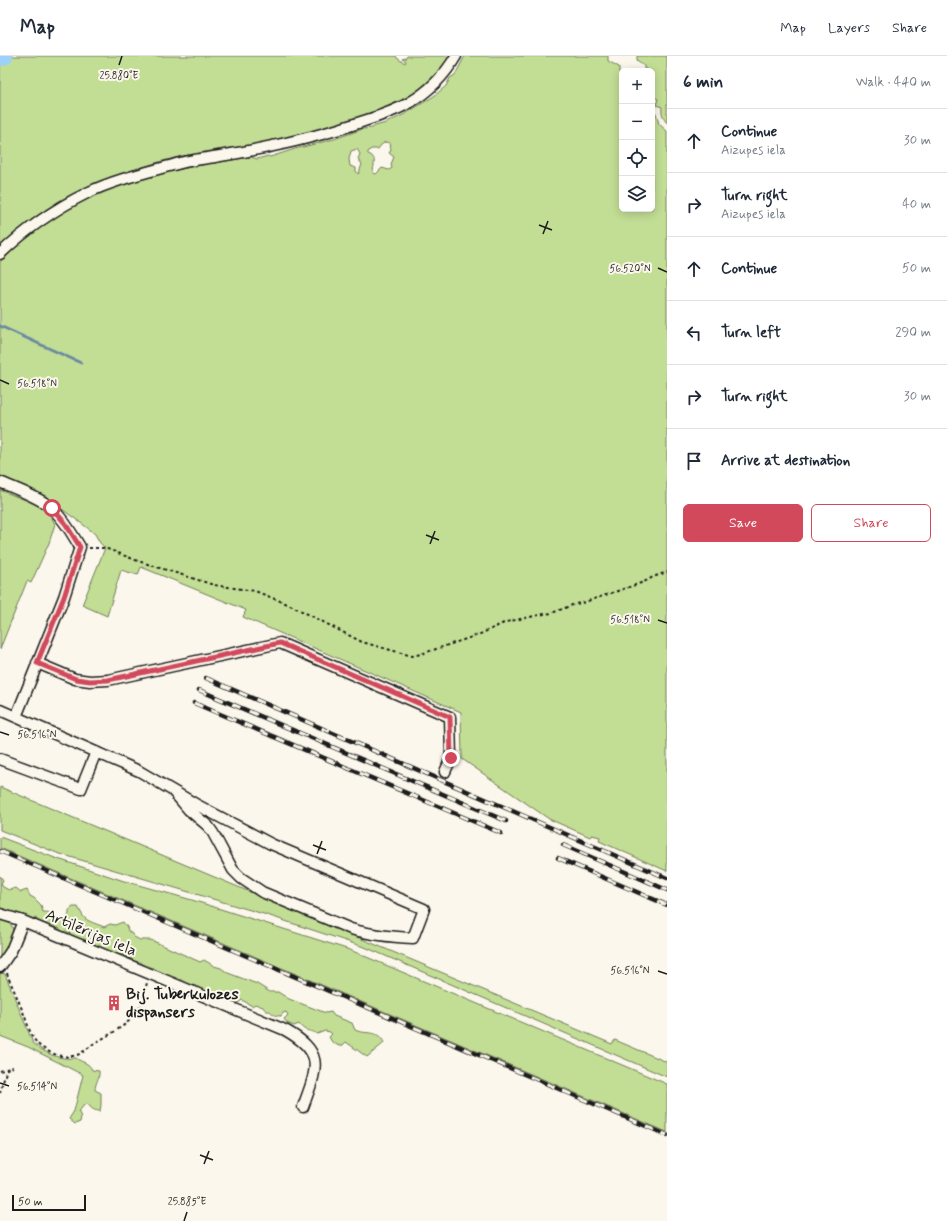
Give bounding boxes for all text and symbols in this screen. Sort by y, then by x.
text: Map [20,15,55,40]
text: Map [780,19,806,37]
text: Layers [828,19,870,37]
text: Share [892,19,927,37]
map controls [619,68,655,212]
button: + [619,68,655,104]
text: 25.880°E [100,69,139,83]
text: 6 min [683,71,723,93]
text: Walk · 440 m [856,74,931,91]
button: − [619,104,655,140]
text: Continue [721,122,777,142]
icon: ahead [683,130,705,152]
text: 30 m [904,132,931,149]
button: locate [619,140,655,176]
text: Aizupes iela [721,142,786,159]
button: layers [619,176,655,212]
text: Turn right [721,186,788,206]
icon: right [683,194,705,216]
text: 40 m [902,196,931,213]
text: Aizupes iela [721,206,786,223]
icon: ahead [683,258,705,280]
text: Continue [721,259,777,279]
text: 50 m [902,260,931,277]
text: 56.520°N [609,262,651,276]
icon: left [683,322,705,344]
text: Turn left [721,323,781,343]
text: 290 m [895,324,931,341]
text: 56.518°N [17,377,57,391]
icon: right [683,386,705,408]
text: Turn right [721,387,788,407]
text: 30 m [904,388,931,405]
icon: arrive [683,450,705,472]
text: Arrive at destination [721,451,850,471]
route start [43,499,61,517]
button: Save [683,504,803,542]
button: Share [811,504,931,542]
text: 56.518°N [610,613,650,627]
text: 56.516°N [18,728,57,742]
route end [442,749,460,767]
street label: Artilērijas iela [42,904,140,962]
text: 56.516°N [611,964,650,978]
place label: Bij. Tuberkulozes dispansers [126,984,239,1023]
building icon: Bij. Tuberkulozes dispansers [105,994,123,1012]
text: 56.514°N [17,1080,57,1094]
scale bar [12,1193,86,1212]
text: 50 m [18,1195,43,1209]
text: 25.885°E [168,1195,206,1209]

